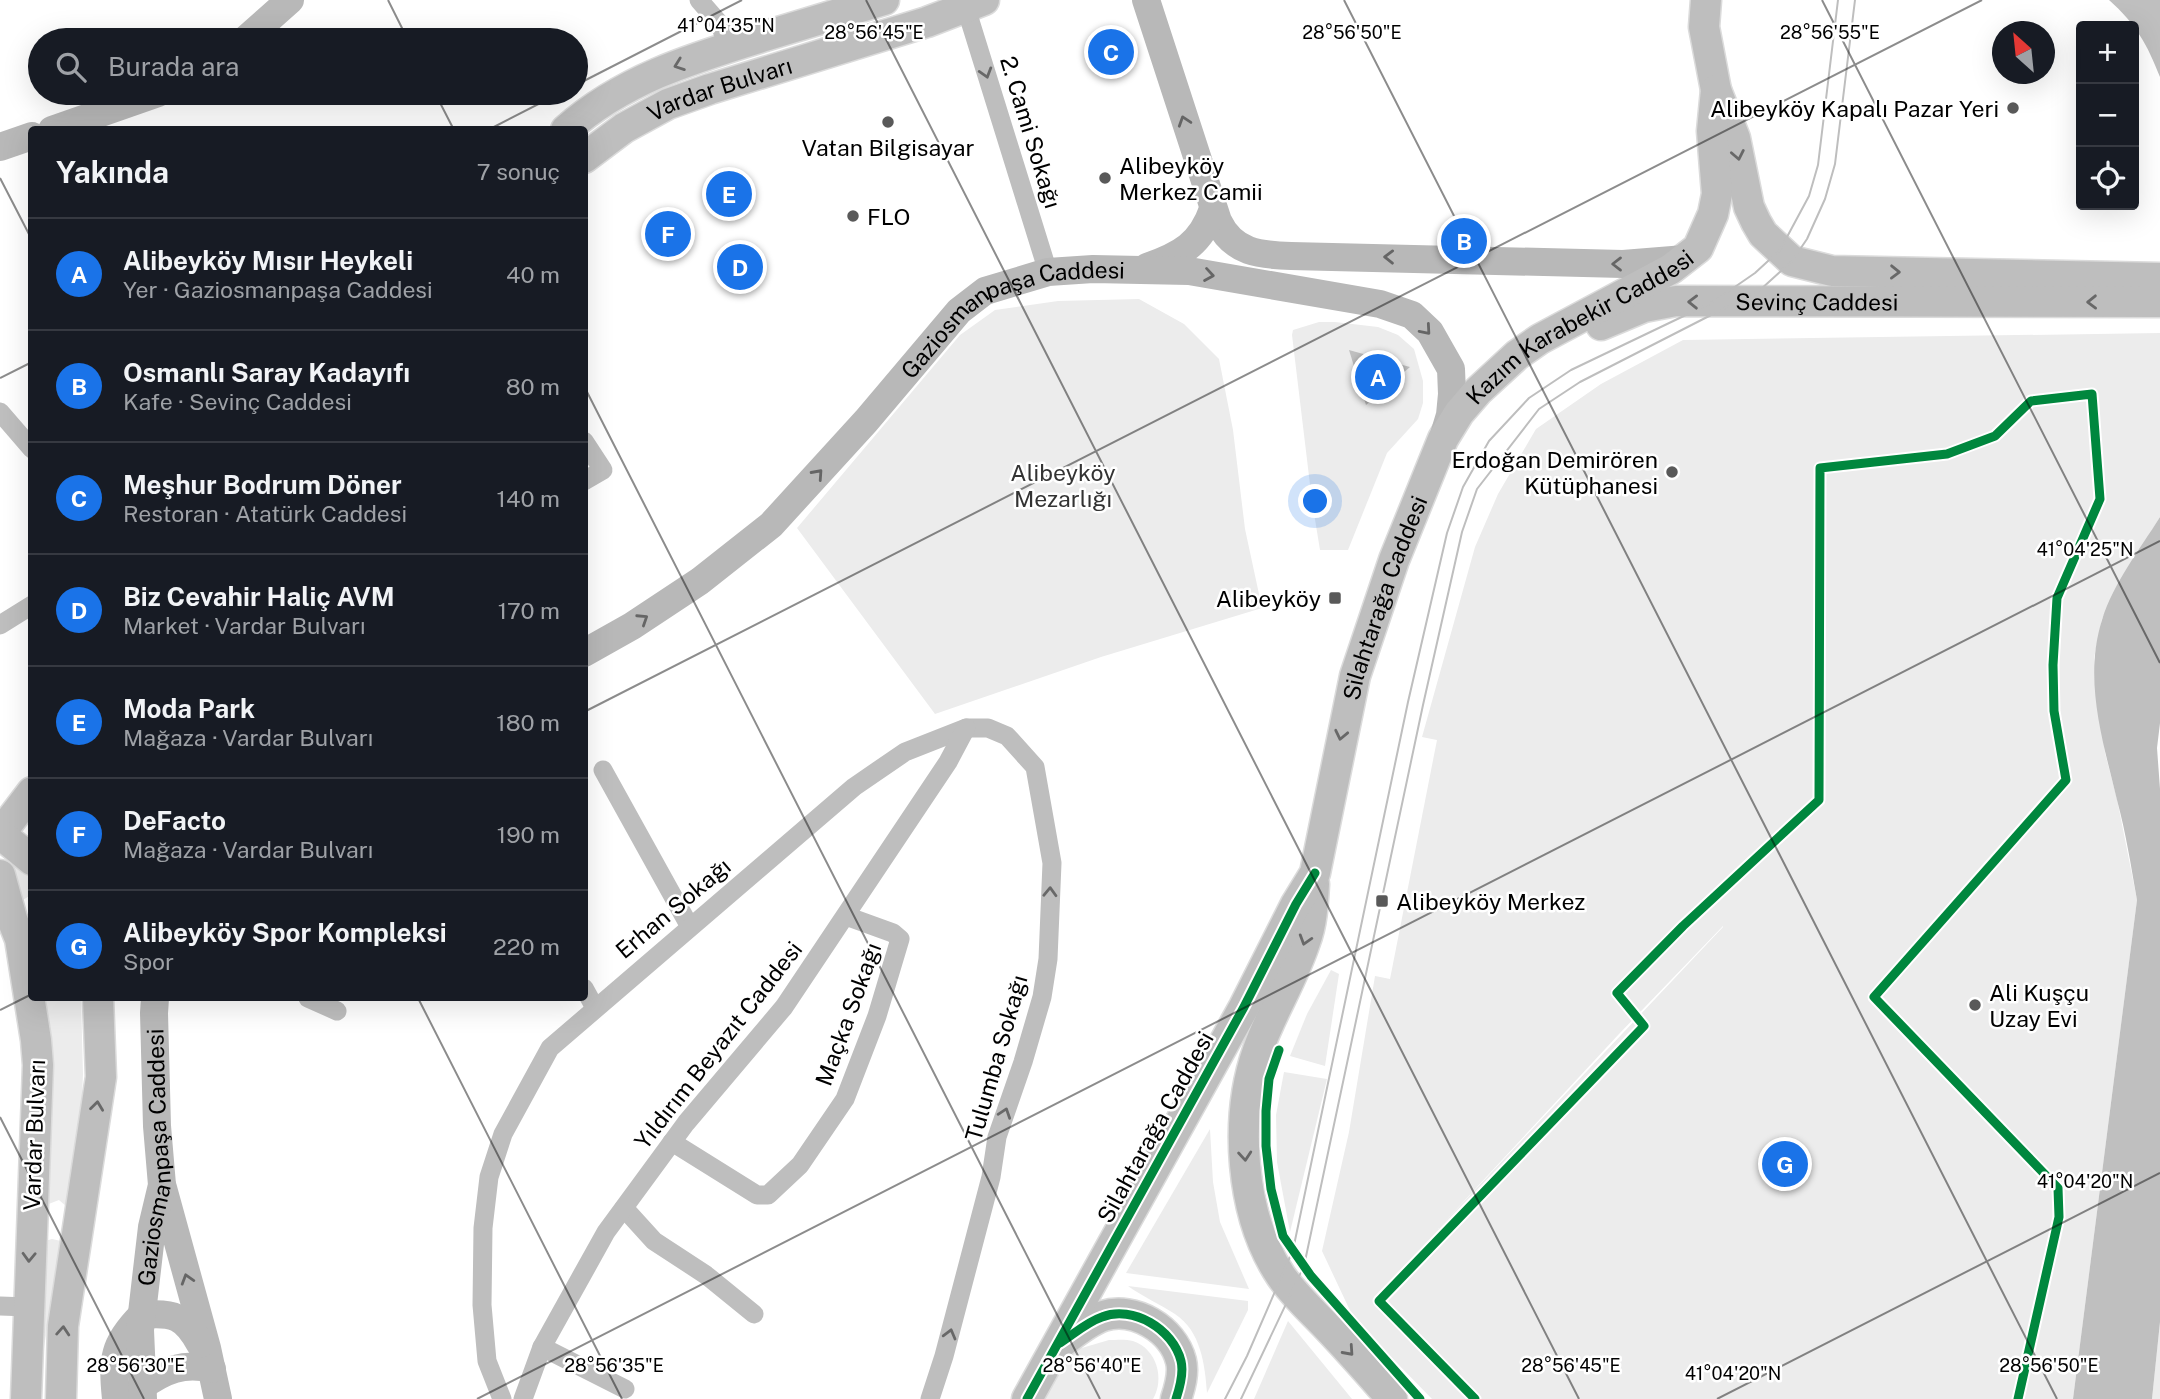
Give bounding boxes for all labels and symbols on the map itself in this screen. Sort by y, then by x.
text: 41°04'35"N [677,15,775,36]
north arrow [1992,21,2055,84]
text: 28°56'45"E [824,22,924,43]
text: 28°56'50"E [1302,22,1402,43]
text: 28°56'55"E [1780,22,1880,43]
pin: C [1088,26,1134,78]
street label: Vardar Bulvarı [642,51,795,126]
street label: 2. Cami Sokağı [995,53,1067,211]
one-way arrow [673,57,685,71]
one-way arrow [978,66,993,78]
place label: Alibeyköy Kapalı Pazar Yeri [1710,95,1999,122]
marker: Alibeyköy Kapalı Pazar Yeri [2005,100,2021,116]
marker: Vatan Bilgisayar [880,114,896,130]
one-way arrow [1178,115,1193,127]
place label: Vatan Bilgisayar [801,134,975,161]
one-way arrow [1729,149,1744,161]
place label: Alibeyköy Merkez Camii [1119,152,1263,205]
pin: E [706,168,752,220]
marker: Alibeyköy Merkez Camii [1097,170,1113,186]
place label: FLO [867,203,910,230]
pin: F [645,208,691,260]
marker: FLO [845,208,861,224]
pin: B [1441,215,1487,267]
pin: D [717,241,763,293]
street label: Kazım Karabekir Caddesi [1460,244,1698,409]
one-way arrow [1384,249,1394,265]
street label: Gaziosmanpaşa Caddesi [895,255,1125,383]
one-way arrow [1611,256,1622,271]
one-way arrow [1890,264,1901,280]
one-way arrow [1203,267,1215,282]
street label: Sevinç Caddesi [1735,288,1898,315]
one-way arrow [1687,294,1698,309]
one-way arrow [2086,295,2097,310]
one-way arrow [1418,321,1430,334]
pin: A [1355,351,1401,403]
place label: Erdoğan Demirören Kütüphanesi [1452,446,1658,499]
park label: Alibeyköy Mezarlığı [1010,459,1116,512]
marker: Erdoğan Demirören Kütüphanesi [1664,464,1680,480]
one-way arrow [810,470,822,483]
your location [1298,484,1332,518]
street label: Silahtarağa Caddesi [1337,492,1432,702]
text: 41°04'25"N [2036,539,2134,560]
place label: Alibeyköy [1216,585,1321,612]
marker: Alibeyköy [1327,590,1343,606]
one-way arrow [636,614,649,627]
one-way arrow [1335,729,1350,741]
street label: Erhan Sokağı [610,852,736,964]
one-way arrow [1043,886,1058,897]
place label: Alibeyköy Merkez [1396,888,1585,915]
marker: Alibeyköy Merkez [1374,893,1390,909]
one-way arrow [1298,934,1313,946]
street label: Yıldırım Beyazıt Caddesi [629,936,807,1154]
street label: Maçka Sokağı [810,939,886,1089]
street label: Tulumba Sokağı [959,972,1033,1144]
place label: Ali Kuşçu Uzay Evi [1989,979,2089,1032]
marker: Ali Kuşçu Uzay Evi [1967,997,1983,1013]
street label: Silahtarağa Caddesi [1091,1027,1219,1227]
street label: Gaziosmanpaşa Caddesi [132,1028,175,1287]
street label: Vardar Bulvarı [18,1059,50,1211]
one-way arrow [90,1100,105,1112]
one-way arrow [997,1108,1011,1120]
pin: G [1762,1138,1808,1190]
one-way arrow [1237,1151,1252,1162]
text: 41°04'20"N [2037,1171,2133,1192]
one-way arrow [22,1252,37,1263]
one-way arrow [180,1274,195,1286]
one-way arrow [55,1325,70,1336]
one-way arrow [942,1328,956,1340]
one-way arrow [1341,1343,1353,1356]
text: 28°56'30"E [87,1355,185,1376]
text: 28°56'35"E [564,1355,664,1376]
text: 28°56'40"E [1042,1355,1142,1376]
text: 28°56'45"E [1521,1355,1621,1376]
text: 28°56'50"E [1999,1355,2099,1376]
text: 41°04'20"N [1685,1363,1781,1384]

